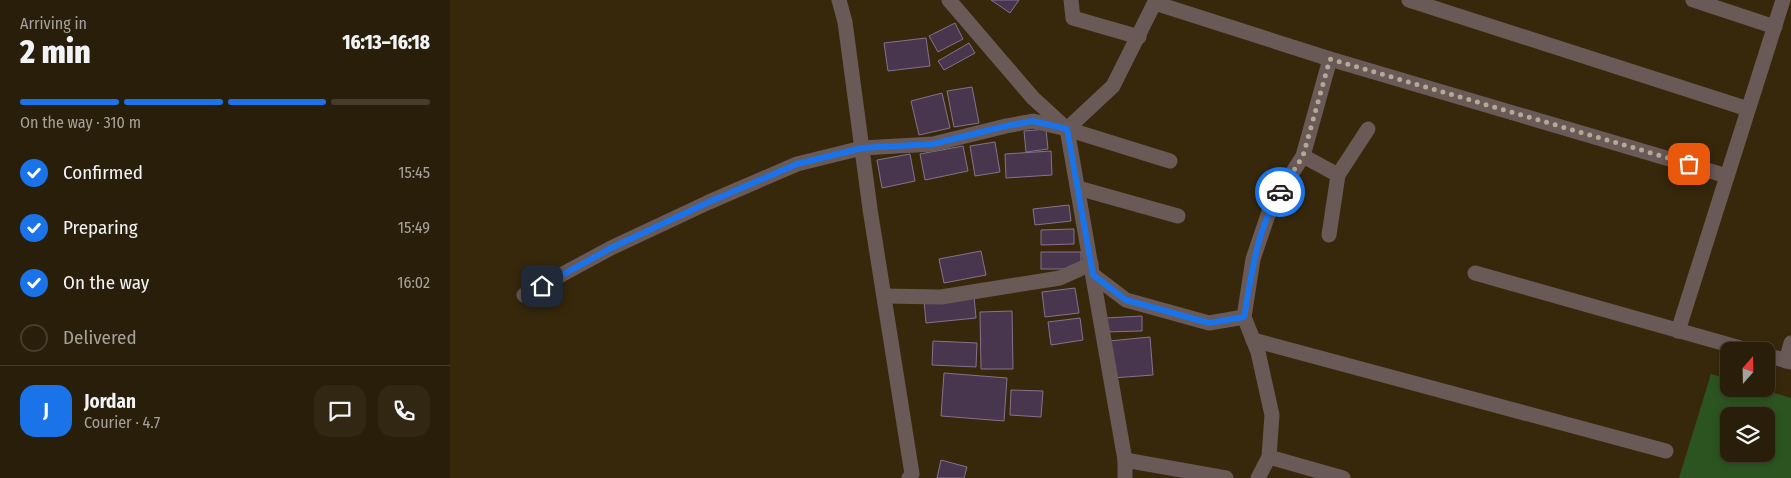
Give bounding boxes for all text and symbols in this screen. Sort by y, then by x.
text: Arriving in [20,14,87,33]
text: 16:13–16:18 [342,31,430,54]
text: 2 min [20,33,91,71]
text: On the way · 310 m [20,113,141,132]
pin [1668,143,1710,185]
icon: bag [1675,150,1703,178]
icon: check [20,159,48,187]
text: Confirmed [63,161,143,184]
text: 15:45 [398,163,430,182]
courier [1255,167,1305,217]
icon: car [1266,178,1294,206]
icon: check [20,214,48,242]
text: Preparing [63,216,138,239]
text: 15:49 [398,218,430,237]
pin [521,265,563,307]
icon: check [20,269,48,297]
text: On the way [63,271,149,294]
icon: home [528,272,556,300]
text: 16:02 [397,273,430,292]
text: Delivered [63,326,137,349]
north arrow [1720,342,1775,398]
map controls [1720,342,1775,462]
button: chat [314,385,366,437]
button: phone [378,385,430,437]
text: Jordan [84,390,136,413]
text: J [43,399,49,422]
button: layers [1720,407,1775,462]
text: Courier · 4.7 [84,413,160,432]

